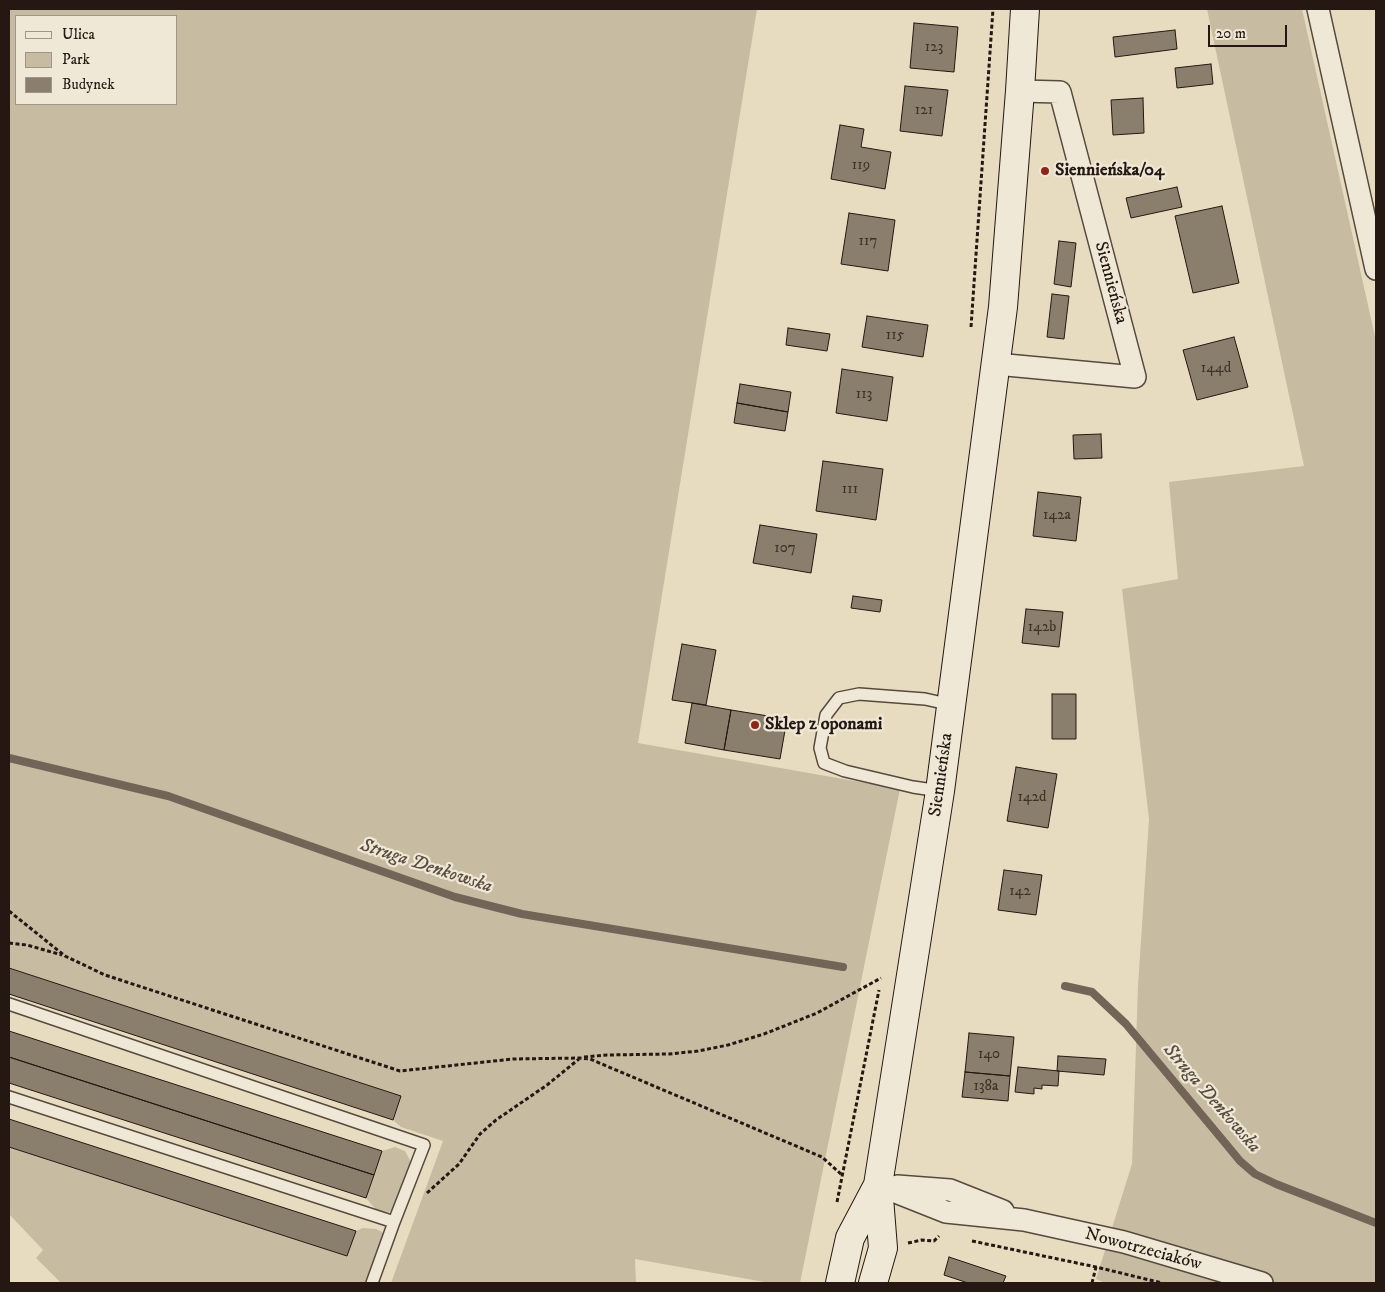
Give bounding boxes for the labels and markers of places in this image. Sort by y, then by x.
place label: Siennieńska/04 [1055,160,1164,182]
marker: Siennieńska/04 [1039,165,1051,177]
place label: Sklep z oponami [765,714,882,736]
marker: Sklep z oponami [749,719,761,731]

